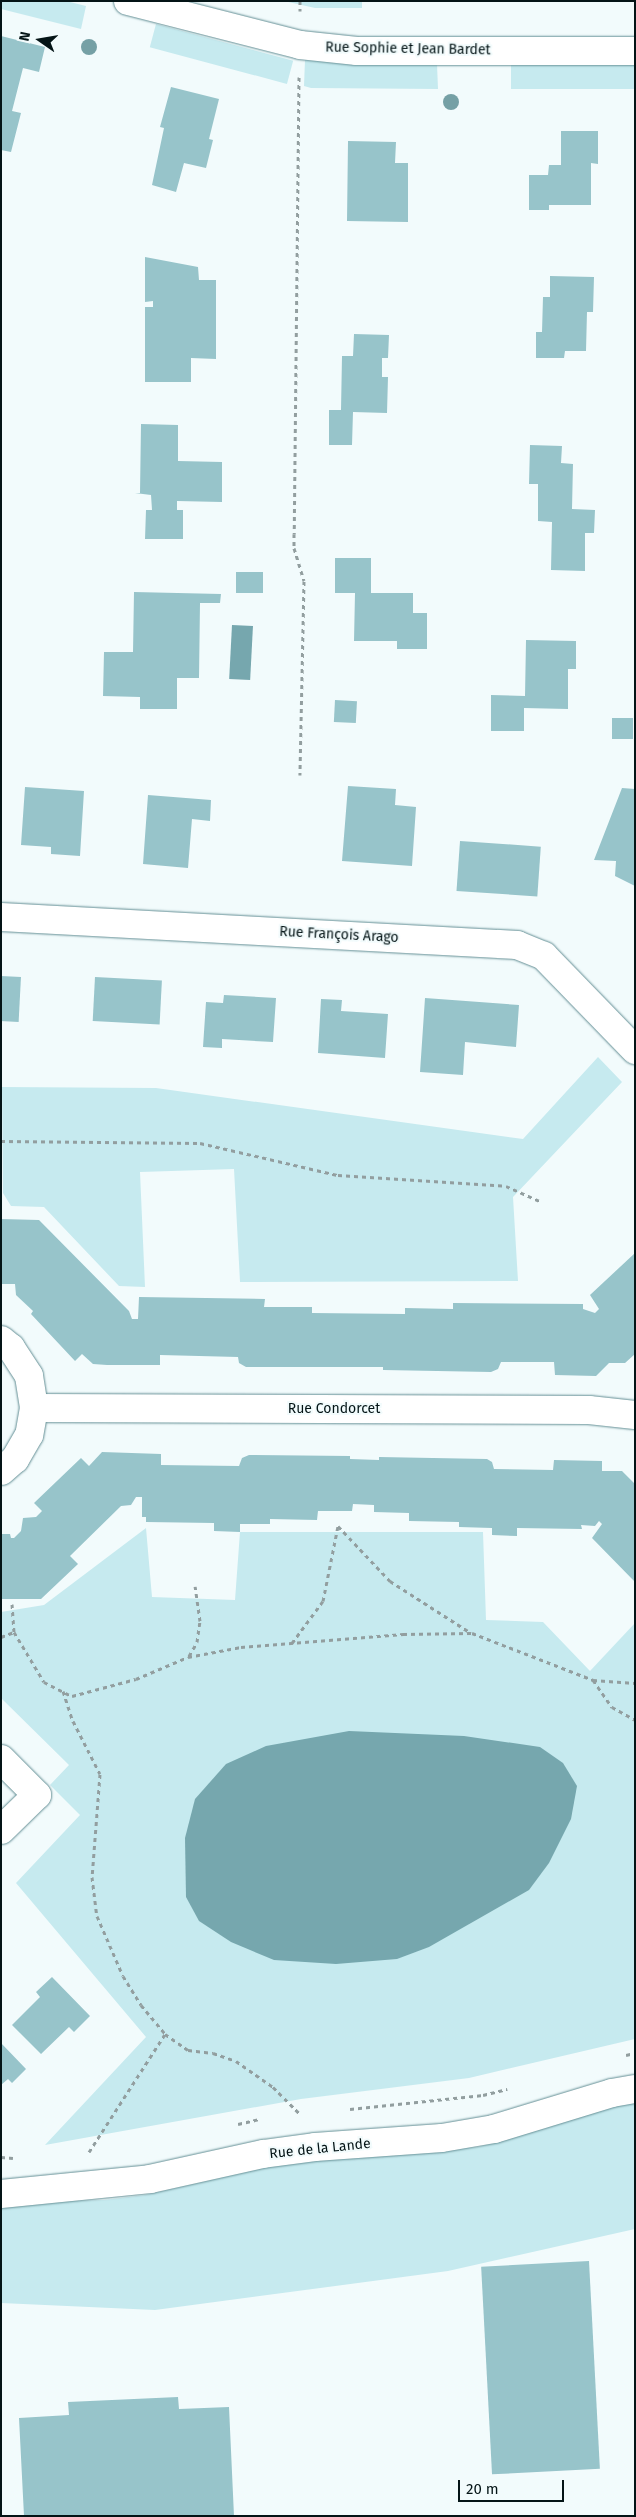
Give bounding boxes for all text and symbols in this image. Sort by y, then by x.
north arrow [15,15,65,65]
text: N [16,30,34,43]
street label: Rue Sophie et Jean Bardet [325,39,491,59]
street label: Rue François Arago [279,923,399,947]
street label: Rue Condorcet [288,1401,380,1417]
street label: Rue de la Lande [269,2135,371,2163]
scale bar [461,2470,567,2502]
text: 20 m [466,2480,499,2498]

